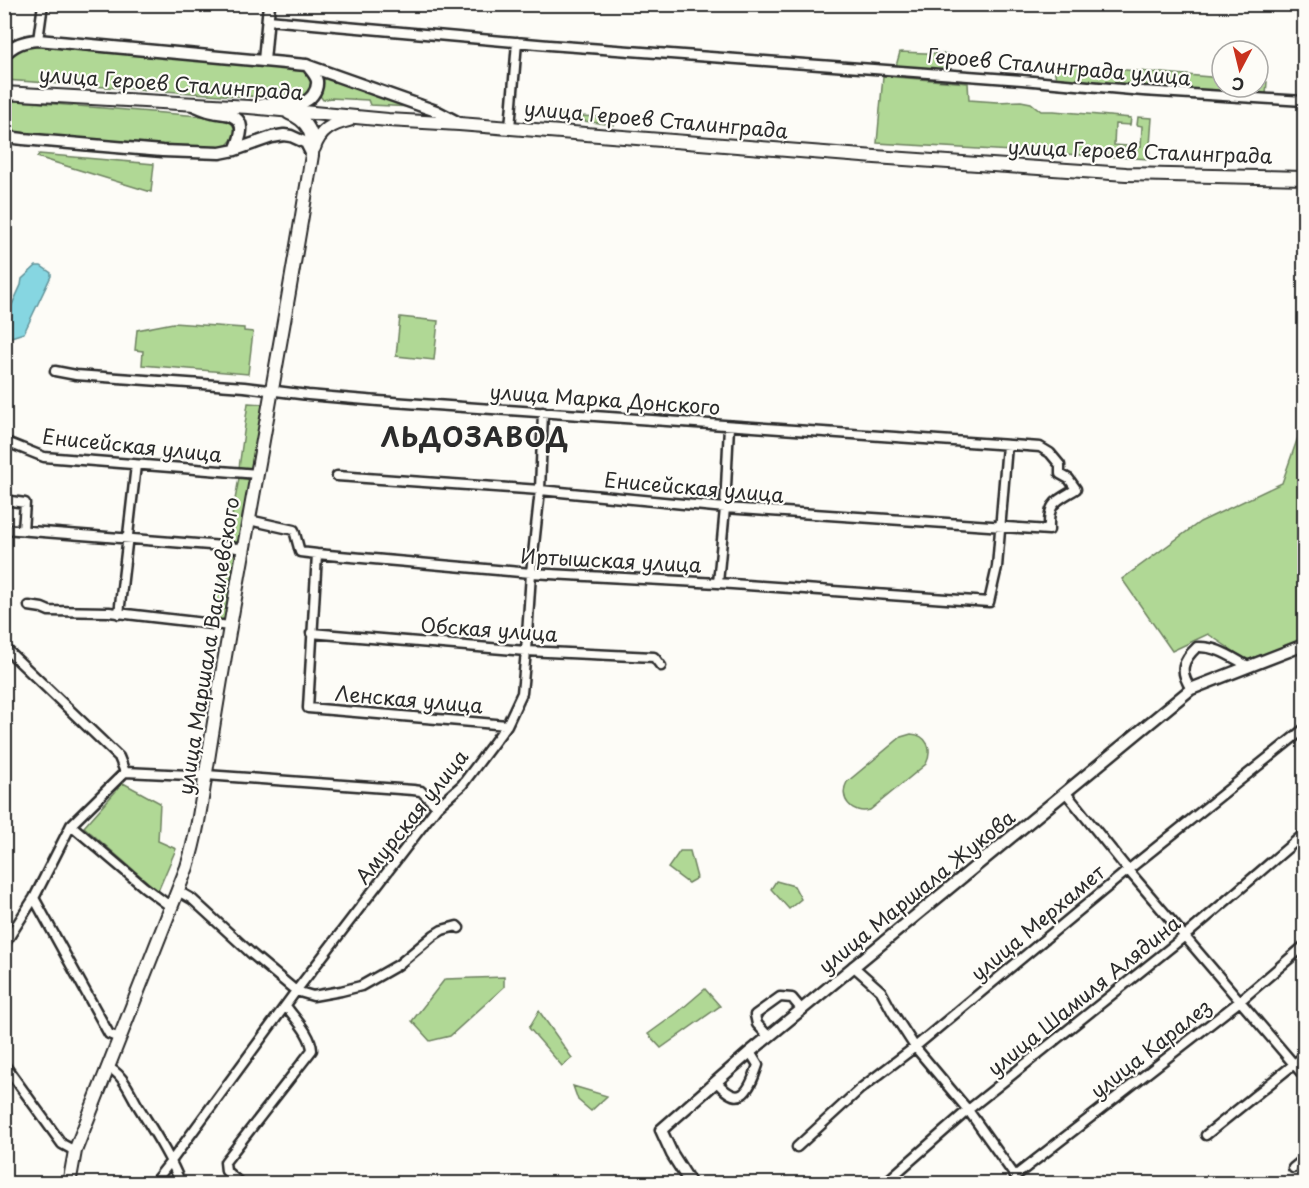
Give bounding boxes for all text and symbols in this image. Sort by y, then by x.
north arrow [1210,39,1270,99]
street label: Героев Сталинграда улица [926,40,1192,92]
street label: улица Героев Сталинграда [38,59,305,107]
text: С [1231,72,1245,98]
street label: улица Героев Сталинграда [523,93,790,146]
street label: улица Героев Сталинграда [1007,131,1273,171]
street label: улица Марка Донского [489,376,721,422]
district label: ЛЬДОЗАВОД [381,417,569,456]
street label: Енисейская улица [41,421,224,469]
street label: Енисейская улица [603,464,786,510]
street label: улица Маршала Василевского [170,495,246,797]
street label: Иртышская улица [520,540,703,580]
street label: Обская улица [419,609,559,649]
street label: Ленская улица [334,678,485,720]
street label: Амурская улица [347,742,475,890]
street label: улица Маршала Жукова [812,802,1022,980]
street label: улица Мерхамет [964,857,1111,987]
street label: улица Шамиля Алядина [980,908,1187,1083]
street label: улица Каралез [1083,991,1217,1105]

